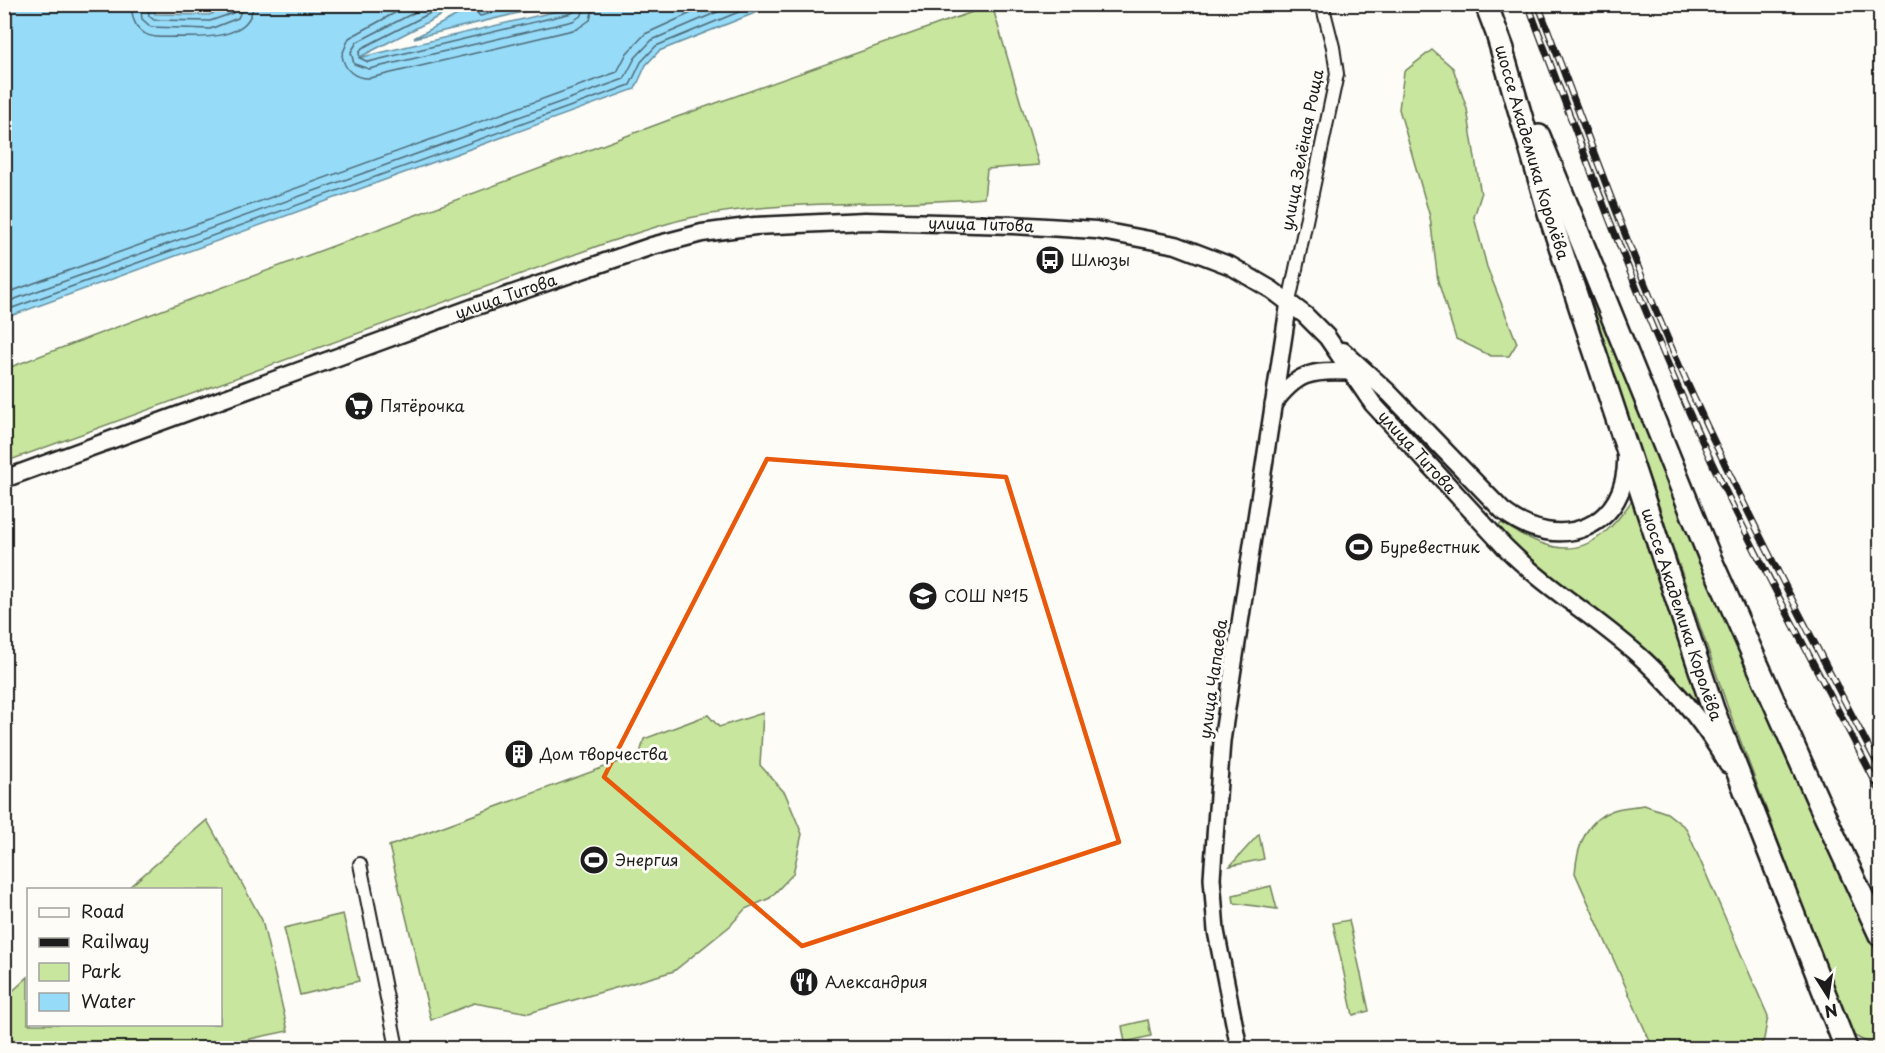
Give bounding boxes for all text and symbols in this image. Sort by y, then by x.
street label: шоссе Академика Королёва [1490,42,1576,262]
street label: улица Зелёная Роща [1274,67,1328,233]
street label: улица Титова [928,210,1035,237]
bus stop icon: Шлюзы [1034,244,1066,276]
place label: Шлюзы [1071,247,1130,271]
street label: улица Титова [451,267,559,324]
supermarket icon: Пятёрочка [343,390,375,422]
place label: Пятёрочка [380,393,465,417]
street label: улица Титова [1373,404,1463,498]
street label: шоссе Академика Королёва [1636,505,1729,724]
sports icon: Буревестник [1343,531,1375,563]
place label: Буревестник [1380,534,1480,558]
school or university icon: СОШ №15 [907,580,939,612]
place label: СОШ №15 [944,583,1029,607]
street label: улица Чапаева [1192,617,1232,740]
building icon: Дом творчества [503,738,535,770]
place label: Дом творчества [539,741,668,765]
sports icon: Энергия [578,844,610,876]
place label: Энергия [615,847,679,871]
legend [27,888,222,1026]
text: Road [81,897,125,924]
text: Railway [81,927,149,954]
text: Park [81,957,121,984]
restaurant icon: Александрия [788,966,820,998]
north arrow [1798,966,1858,1026]
place label: Александрия [825,969,928,993]
text: Water [81,987,136,1014]
text: N [1823,999,1840,1025]

